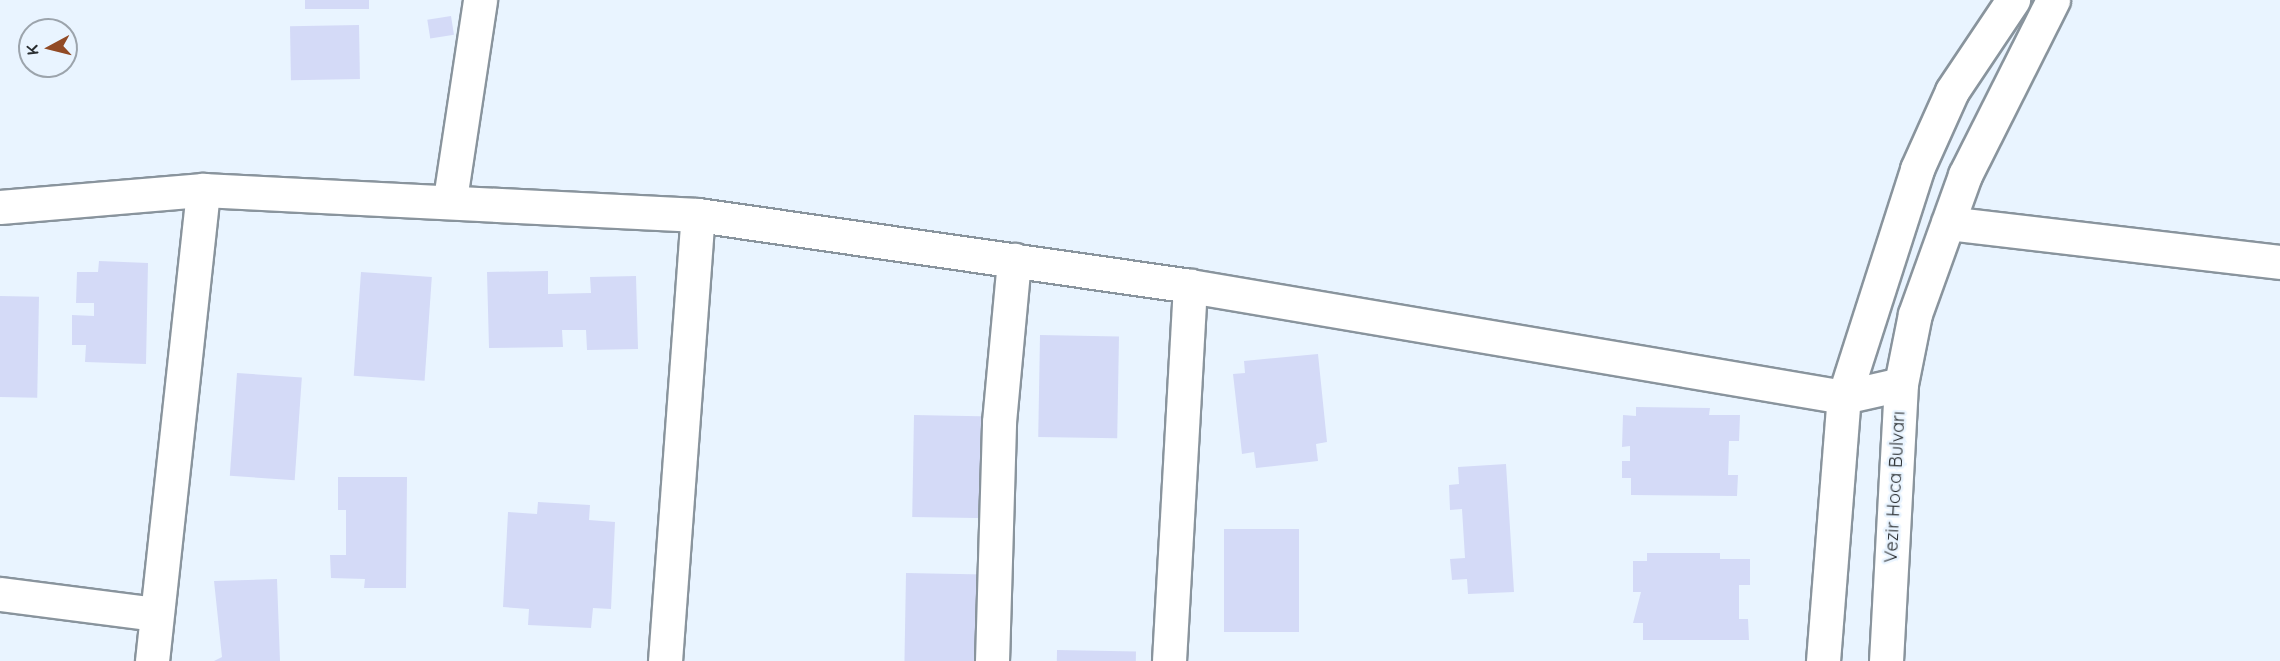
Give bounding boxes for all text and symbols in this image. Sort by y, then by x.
north arrow [18,18,78,78]
text: K [22,44,43,56]
street label: Vezir Hoca Bulvarı [1880,411,1910,563]

